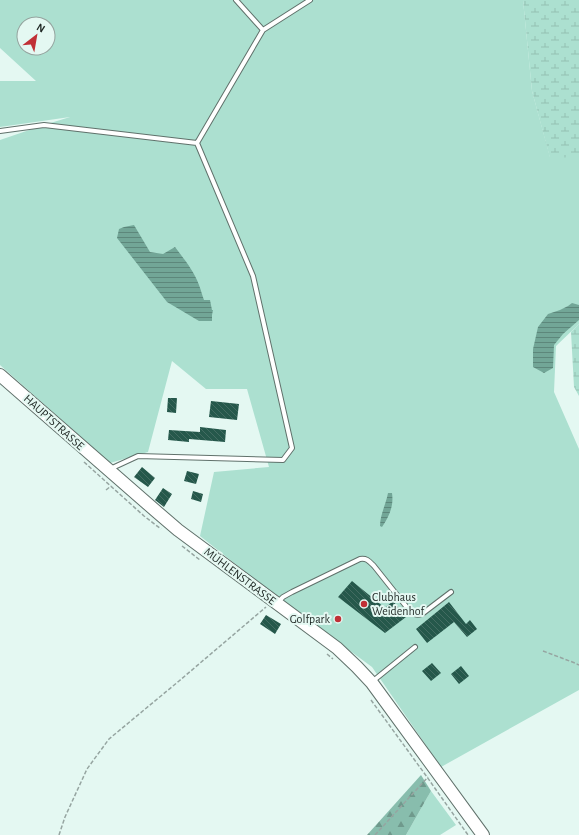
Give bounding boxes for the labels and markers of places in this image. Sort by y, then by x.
place label: Clubhaus Weidenhof [372,591,425,617]
marker: Clubhaus Weidenhof [359,599,369,609]
place label: Golfpark [290,613,331,625]
marker: Golfpark [333,614,343,624]

